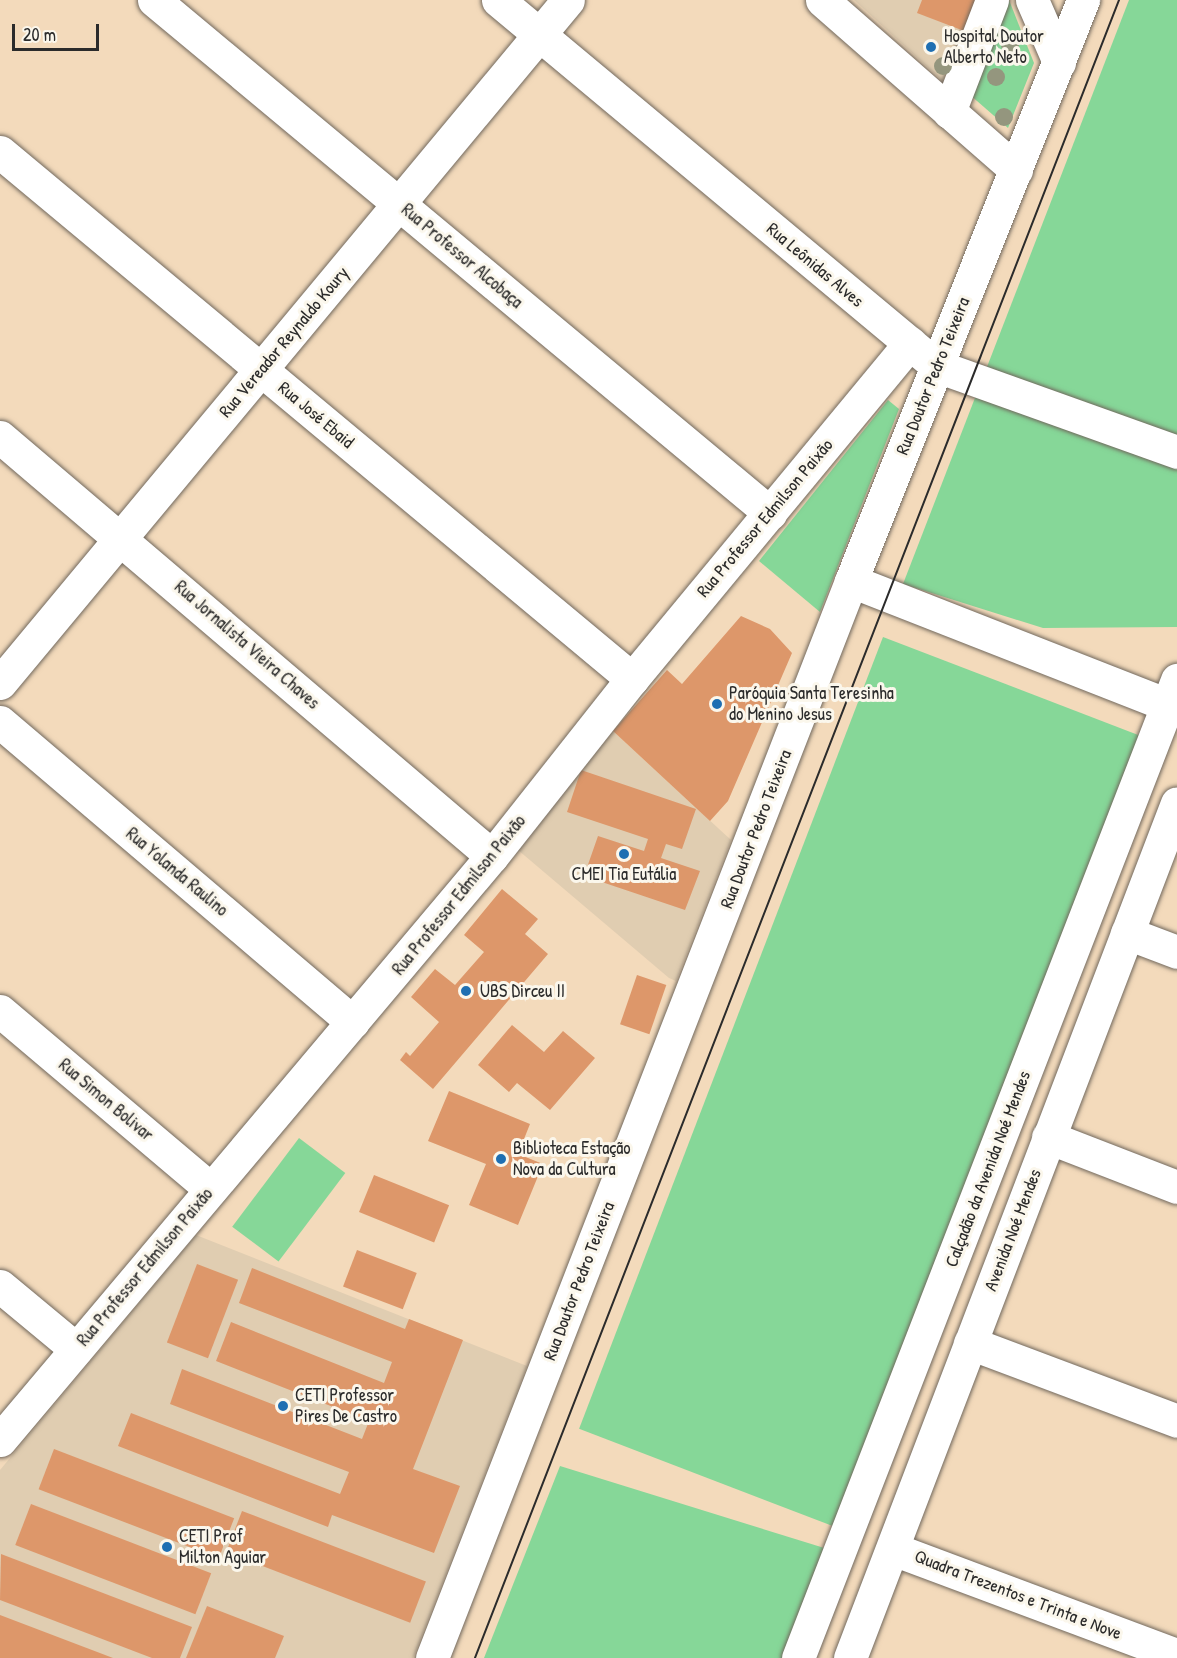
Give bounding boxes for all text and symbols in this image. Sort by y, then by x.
scale bar [15,12,102,50]
text: 20 m [23,22,56,47]
place label: Hospital Doutor Alberto Neto [944,26,1044,68]
marker: Hospital Doutor Alberto Neto [922,38,940,56]
street label: Rua Professor Alcobaça [397,199,527,313]
street label: Rua Leônidas Alves [762,218,868,312]
street label: Rua Vereador Reynaldo Koury [215,262,353,422]
street label: Rua Doutor Pedro Teixeira [891,294,975,458]
street label: Rua José Ebaid [274,377,358,453]
street label: Rua Professor Edmilson Paixão [693,435,837,601]
street label: Rua Jornalista Vieira Chaves [170,576,324,714]
place label: Paróquia Santa Teresinha do Menino Jesus [729,683,894,726]
marker: Paróquia Santa Teresinha do Menino Jesus [710,697,724,711]
street label: Rua Doutor Pedro Teixeira [716,747,796,911]
street label: Rua Professor Edmilson Paixão [388,811,530,979]
street label: Rua Yolanda Raulino [122,823,232,921]
marker: CMEI Tia Eutália [617,847,631,861]
place label: CMEI Tia Eutália [572,863,676,885]
place label: UBS Dirceu II [480,980,565,1002]
marker: UBS Dirceu II [457,982,475,1000]
street label: Rua Simon Bolivar [54,1054,158,1146]
street label: Calçadão da Avenida Noé Mendes [941,1068,1035,1270]
place label: Biblioteca Estação Nova da Cultura [513,1138,631,1180]
marker: Biblioteca Estação Nova da Cultura [494,1152,508,1166]
street label: Avenida Noé Mendes [980,1166,1046,1294]
street label: Rua Professor Edmilson Paixão [73,1184,217,1350]
street label: Rua Doutor Pedro Teixeira [539,1199,619,1363]
place label: CETI Professor Pires De Castro [295,1385,397,1428]
marker: CETI Professor Pires De Castro [276,1399,290,1413]
place label: CETI Prof Milton Aguiar [179,1526,266,1568]
marker: CETI Prof Milton Aguiar [160,1540,174,1554]
street label: Quadra Trezentos e Trinta e Nove [911,1546,1125,1644]

